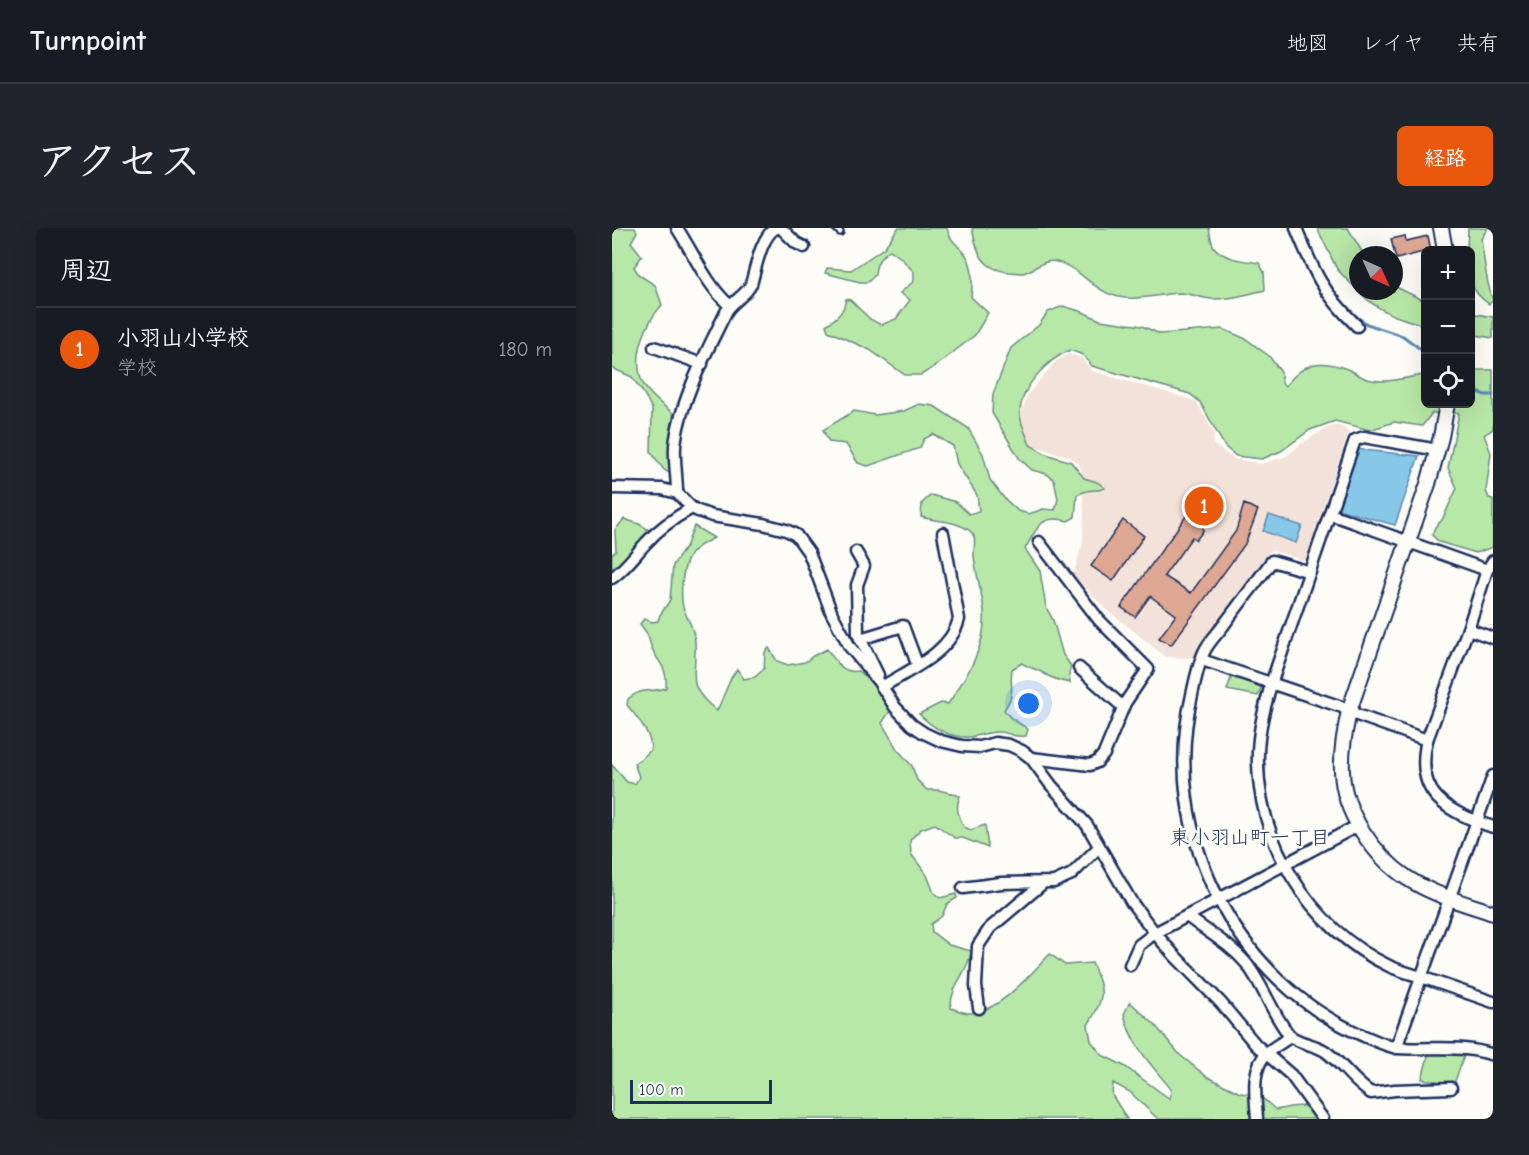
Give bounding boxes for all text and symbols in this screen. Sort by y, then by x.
text: Turnpoint [30,25,146,57]
text: 地図 [1287,31,1329,55]
text: レイヤ [1362,31,1424,55]
text: 共有 [1457,31,1499,55]
button: 経路 [1397,126,1493,186]
text: アクセス [36,137,201,186]
north arrow [1349,246,1403,300]
map controls [1421,246,1475,408]
button: + [1421,246,1475,300]
text: 周辺 [60,256,112,286]
button: − [1421,300,1475,354]
text: 小羽山小学校 [117,325,249,351]
text: 1 [76,338,83,361]
text: 180 m [498,338,552,361]
button: locate [1421,354,1475,408]
text: 学校 [117,356,157,379]
pin: 1 [1184,484,1224,528]
your location [1014,689,1043,718]
district label: 東小羽山町一丁目 [1170,826,1330,849]
scale bar [630,1077,772,1104]
text: 100 m [639,1081,683,1099]

